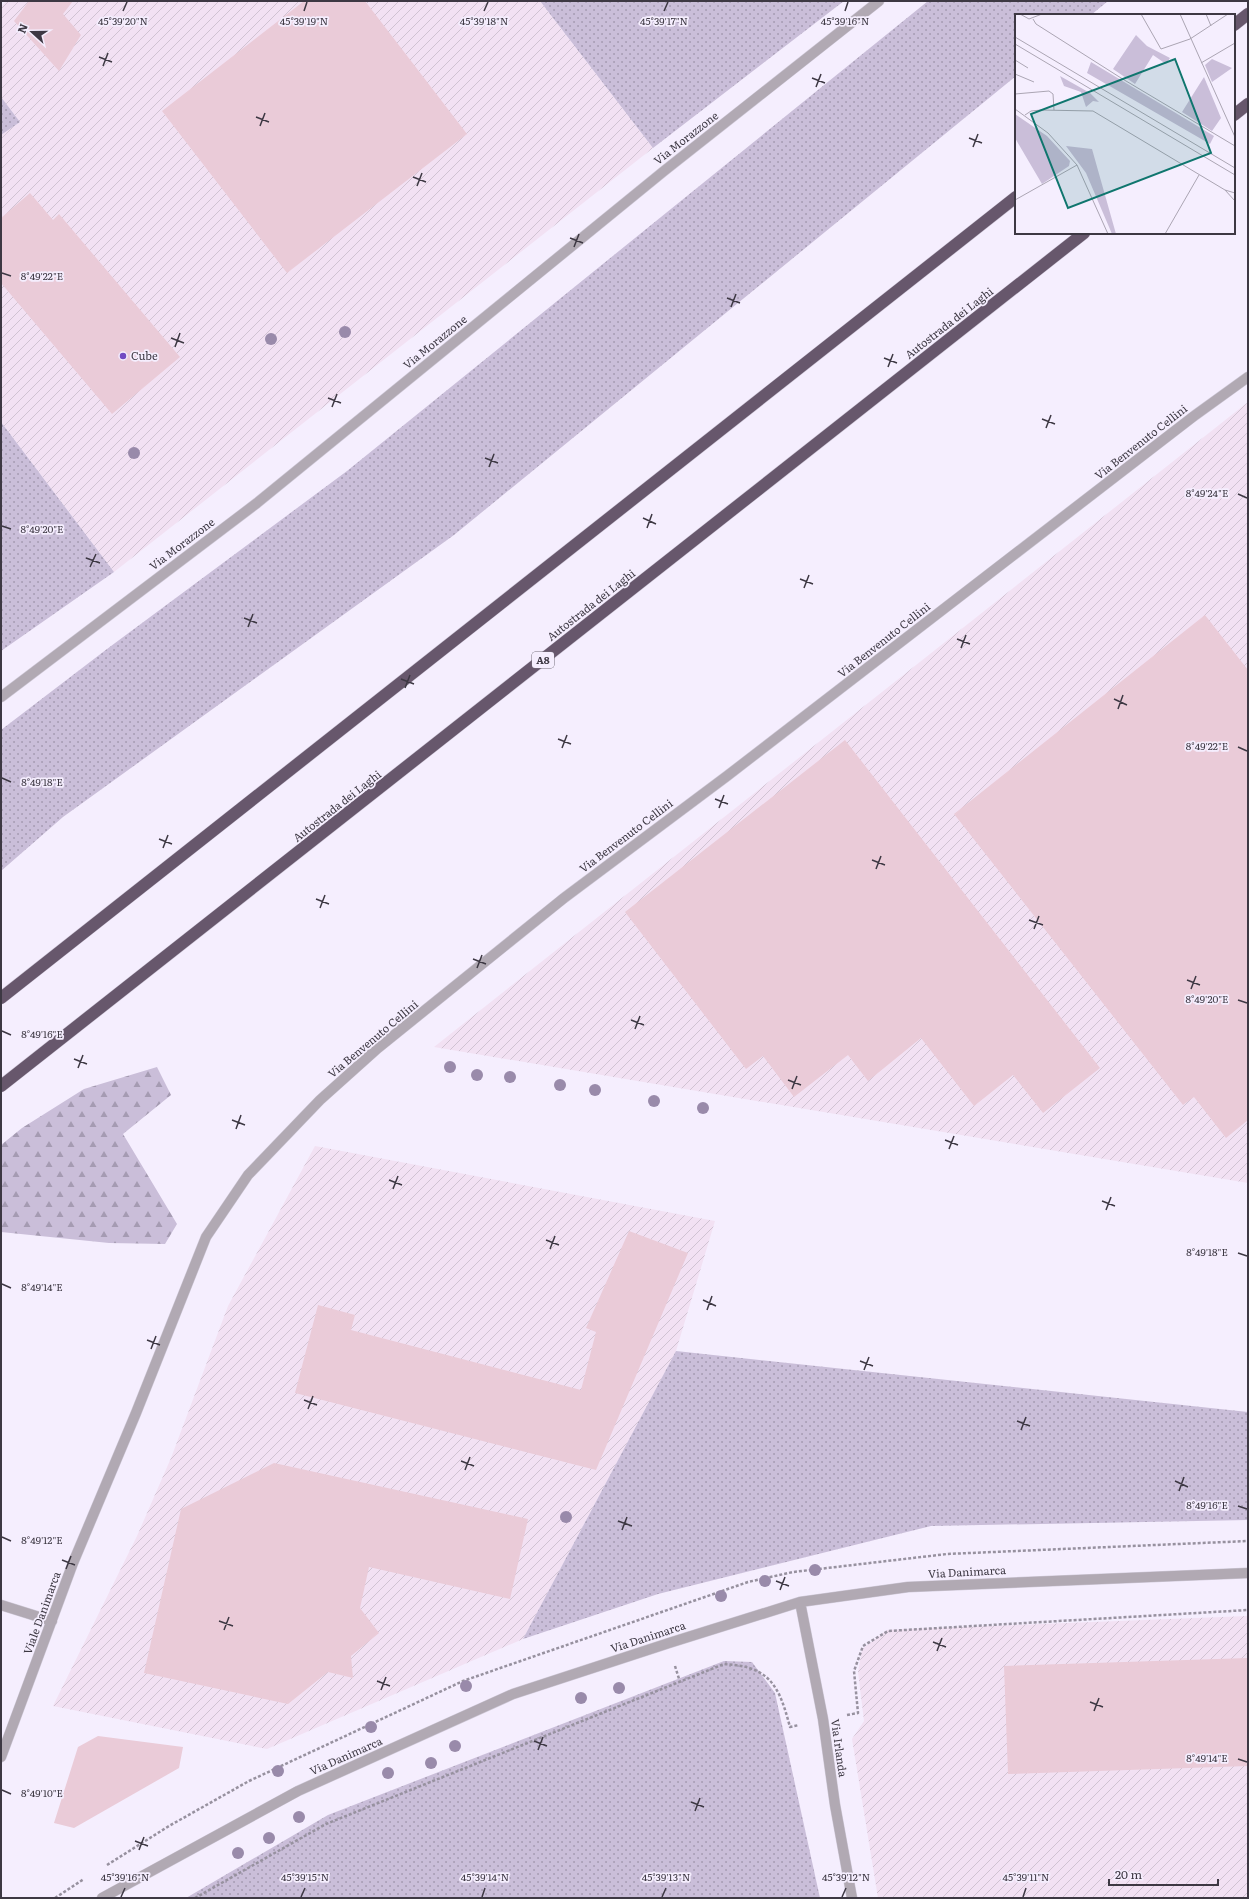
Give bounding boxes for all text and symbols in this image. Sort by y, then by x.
north arrow [12,12,52,52]
text: 45°39'20"N [98,13,148,28]
text: 45°39'19"N [280,13,328,28]
text: 45°39'18"N [460,13,508,28]
text: 45°39'17"N [640,13,688,28]
text: 45°39'16"N [821,13,869,28]
inset map [1015,14,1235,234]
text: N [13,21,31,35]
street label: Via Morazzone [650,107,721,168]
text: 8°49'22"E [21,268,63,283]
street label: Autostrada dei Laghi [901,282,996,362]
street label: Via Morazzone [399,310,470,372]
place label: Cube [131,347,158,363]
marker: Cube [118,351,128,361]
street label: Via Benvenuto Cellini [1091,400,1190,482]
text: 8°49'24"E [1186,485,1228,500]
street label: Via Morazzone [145,513,218,573]
text: 8°49'20"E [21,521,63,536]
street label: Autostrada dei Laghi [543,564,638,644]
street label: Via Benvenuto Cellini [834,598,933,680]
road number: A8 [532,652,554,668]
text: 8°49'22"E [1186,738,1228,753]
street label: Autostrada dei Laghi [289,765,384,845]
text: 8°49'18"E [21,774,63,789]
street label: Via Benvenuto Cellini [575,795,676,876]
text: 8°49'20"E [1186,991,1228,1006]
street label: Via Benvenuto Cellini [324,996,421,1081]
text: 8°49'16"E [21,1026,63,1041]
text: 8°49'18"E [1186,1244,1228,1259]
text: 8°49'14"E [21,1279,63,1294]
text: 8°49'16"E [1186,1497,1228,1512]
text: 8°49'12"E [21,1532,63,1547]
street label: Via Danimarca [928,1561,1006,1581]
street label: Viale Danimarca [19,1569,64,1656]
street label: Via Danimarca [608,1616,687,1656]
street label: Via Irlanda [828,1718,852,1778]
street label: Via Danimarca [307,1732,385,1778]
text: 8°49'14"E [1186,1750,1228,1765]
text: 8°49'10"E [21,1785,63,1800]
scale bar [1109,1861,1218,1887]
text: 20 m [1115,1865,1142,1883]
text: 45°39'16"N [101,1869,149,1884]
text: 45°39'15"N [281,1869,329,1884]
text: 45°39'14"N [461,1869,509,1884]
text: 45°39'13"N [642,1869,690,1884]
text: 45°39'12"N [822,1869,870,1884]
text: 45°39'11"N [1003,1869,1049,1884]

